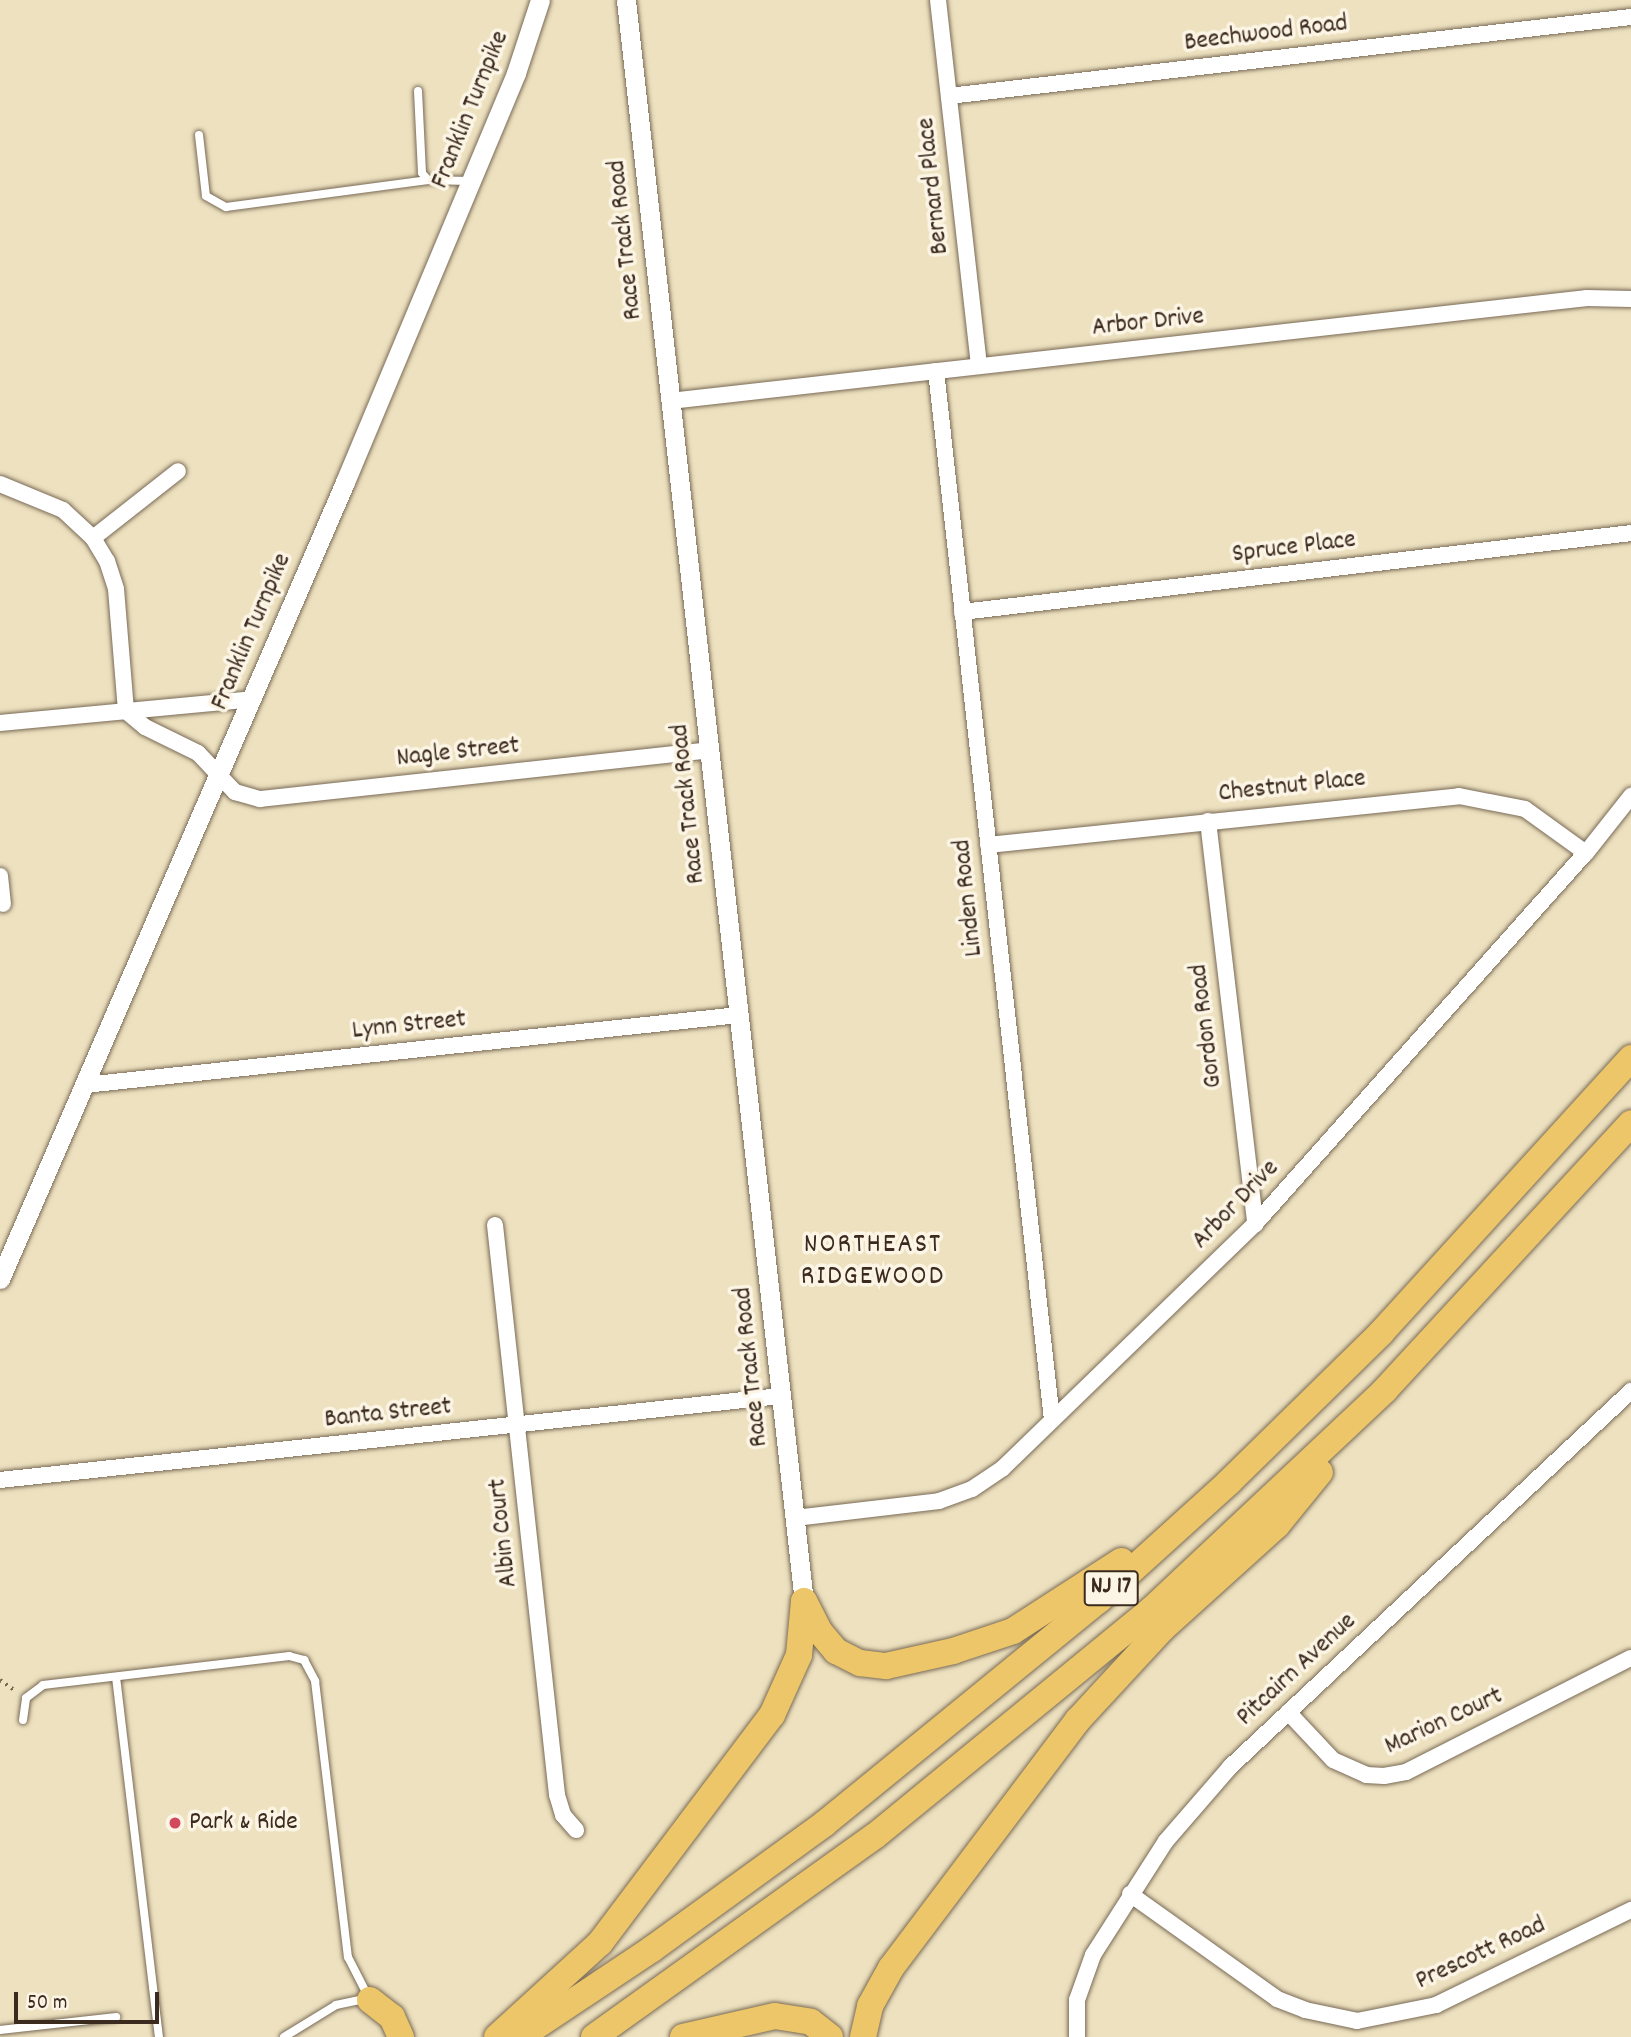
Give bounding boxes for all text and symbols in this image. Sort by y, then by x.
street label: Beechwood Road [1183,9,1349,59]
street label: Franklin Turnpike [425,27,517,193]
street label: Bernard Place [911,116,957,256]
street label: Race Track Road [602,158,650,322]
street label: Arbor Drive [1090,302,1206,344]
street label: Spruce Place [1230,525,1358,571]
street label: Franklin Turnpike [205,549,299,715]
street label: Race Track Road [665,722,713,886]
street label: Nagle Street [395,731,521,775]
street label: Chestnut Place [1217,764,1367,810]
street label: Linden Road [947,838,991,958]
street label: Gordon Road [1184,962,1230,1090]
street label: Lynn Street [351,1005,467,1047]
street label: Arbor Drive [1186,1154,1286,1256]
district label: NORTHEAST RIDGEWOOD [802,1229,944,1295]
street label: Race Track Road [728,1285,776,1449]
street label: Banta Street [323,1392,453,1436]
street label: Albin Court [483,1477,525,1589]
road number: NJ 17 [1083,1568,1139,1608]
street label: Pitcairn Avenue [1231,1607,1363,1733]
street label: Marion Court [1380,1681,1508,1763]
place label: Park & Ride [189,1807,298,1839]
marker: Park & Ride [167,1815,183,1831]
street label: Prescott Road [1411,1910,1551,1998]
scale bar [18,1978,163,2022]
text: 50 m [27,1989,67,2019]

